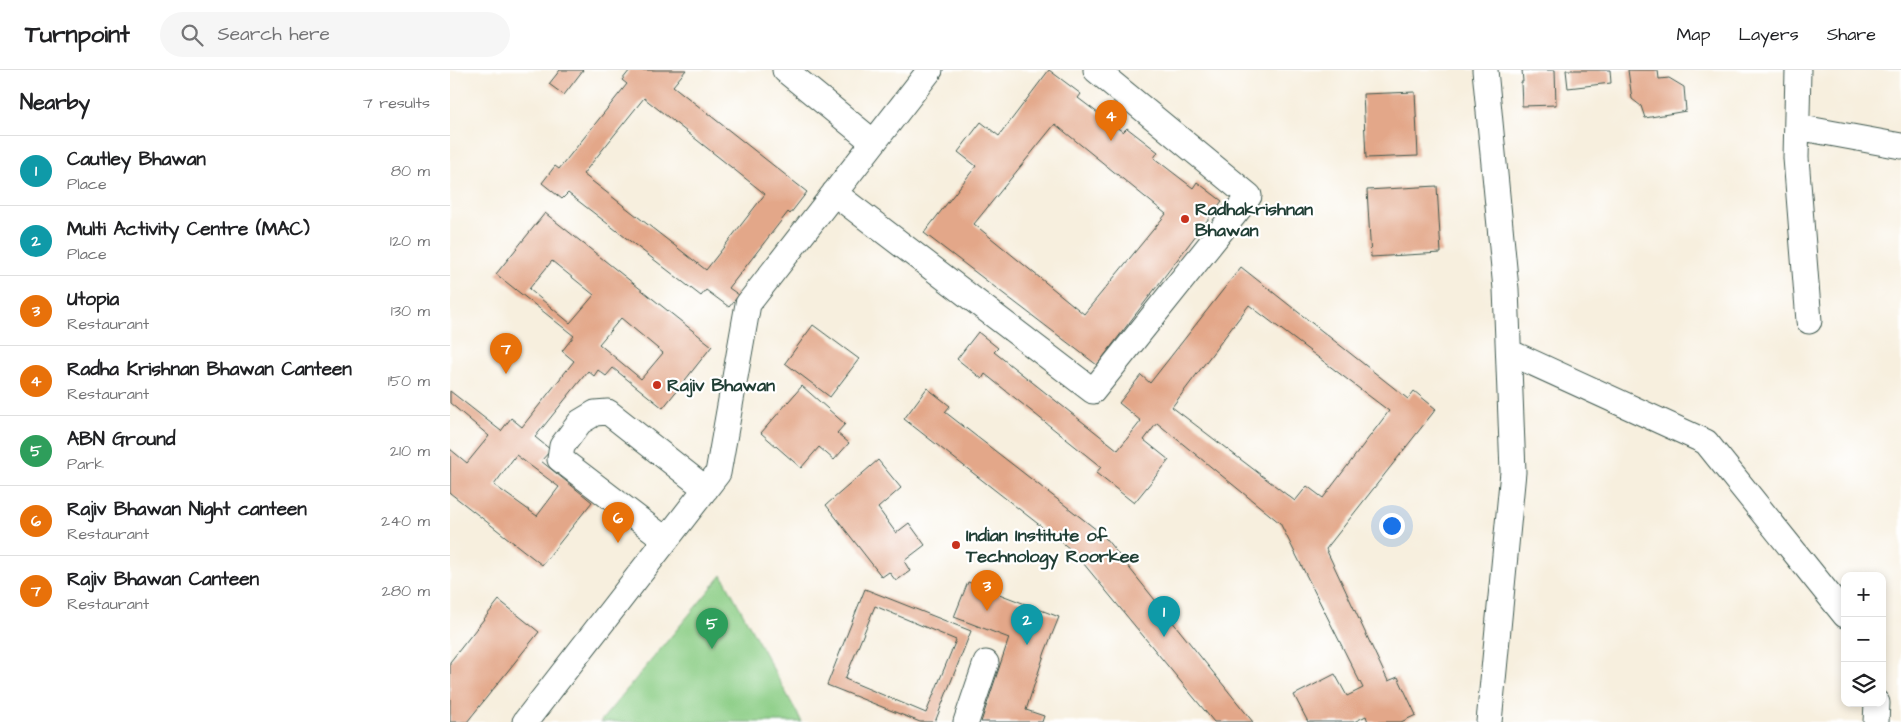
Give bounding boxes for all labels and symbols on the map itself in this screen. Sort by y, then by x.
pin: 4 [1095,100,1127,141]
place label: Radhakrishnan Bhawan [1195,197,1313,243]
marker: Radhakrishnan Bhawan [1179,213,1191,225]
pin: 7 [490,333,522,374]
place label: Rajiv Bhawan [667,373,775,398]
marker: Rajiv Bhawan [651,379,663,391]
pin: 6 [602,502,634,543]
your location [1379,513,1405,539]
place label: Indian Institute of Technology Roorkee [965,523,1140,570]
marker: Indian Institute of Technology Roorkee [950,539,962,551]
pin: 3 [971,570,1003,611]
pin: 1 [1148,596,1180,637]
pin: 2 [1011,604,1043,645]
pin: 5 [696,608,728,649]

